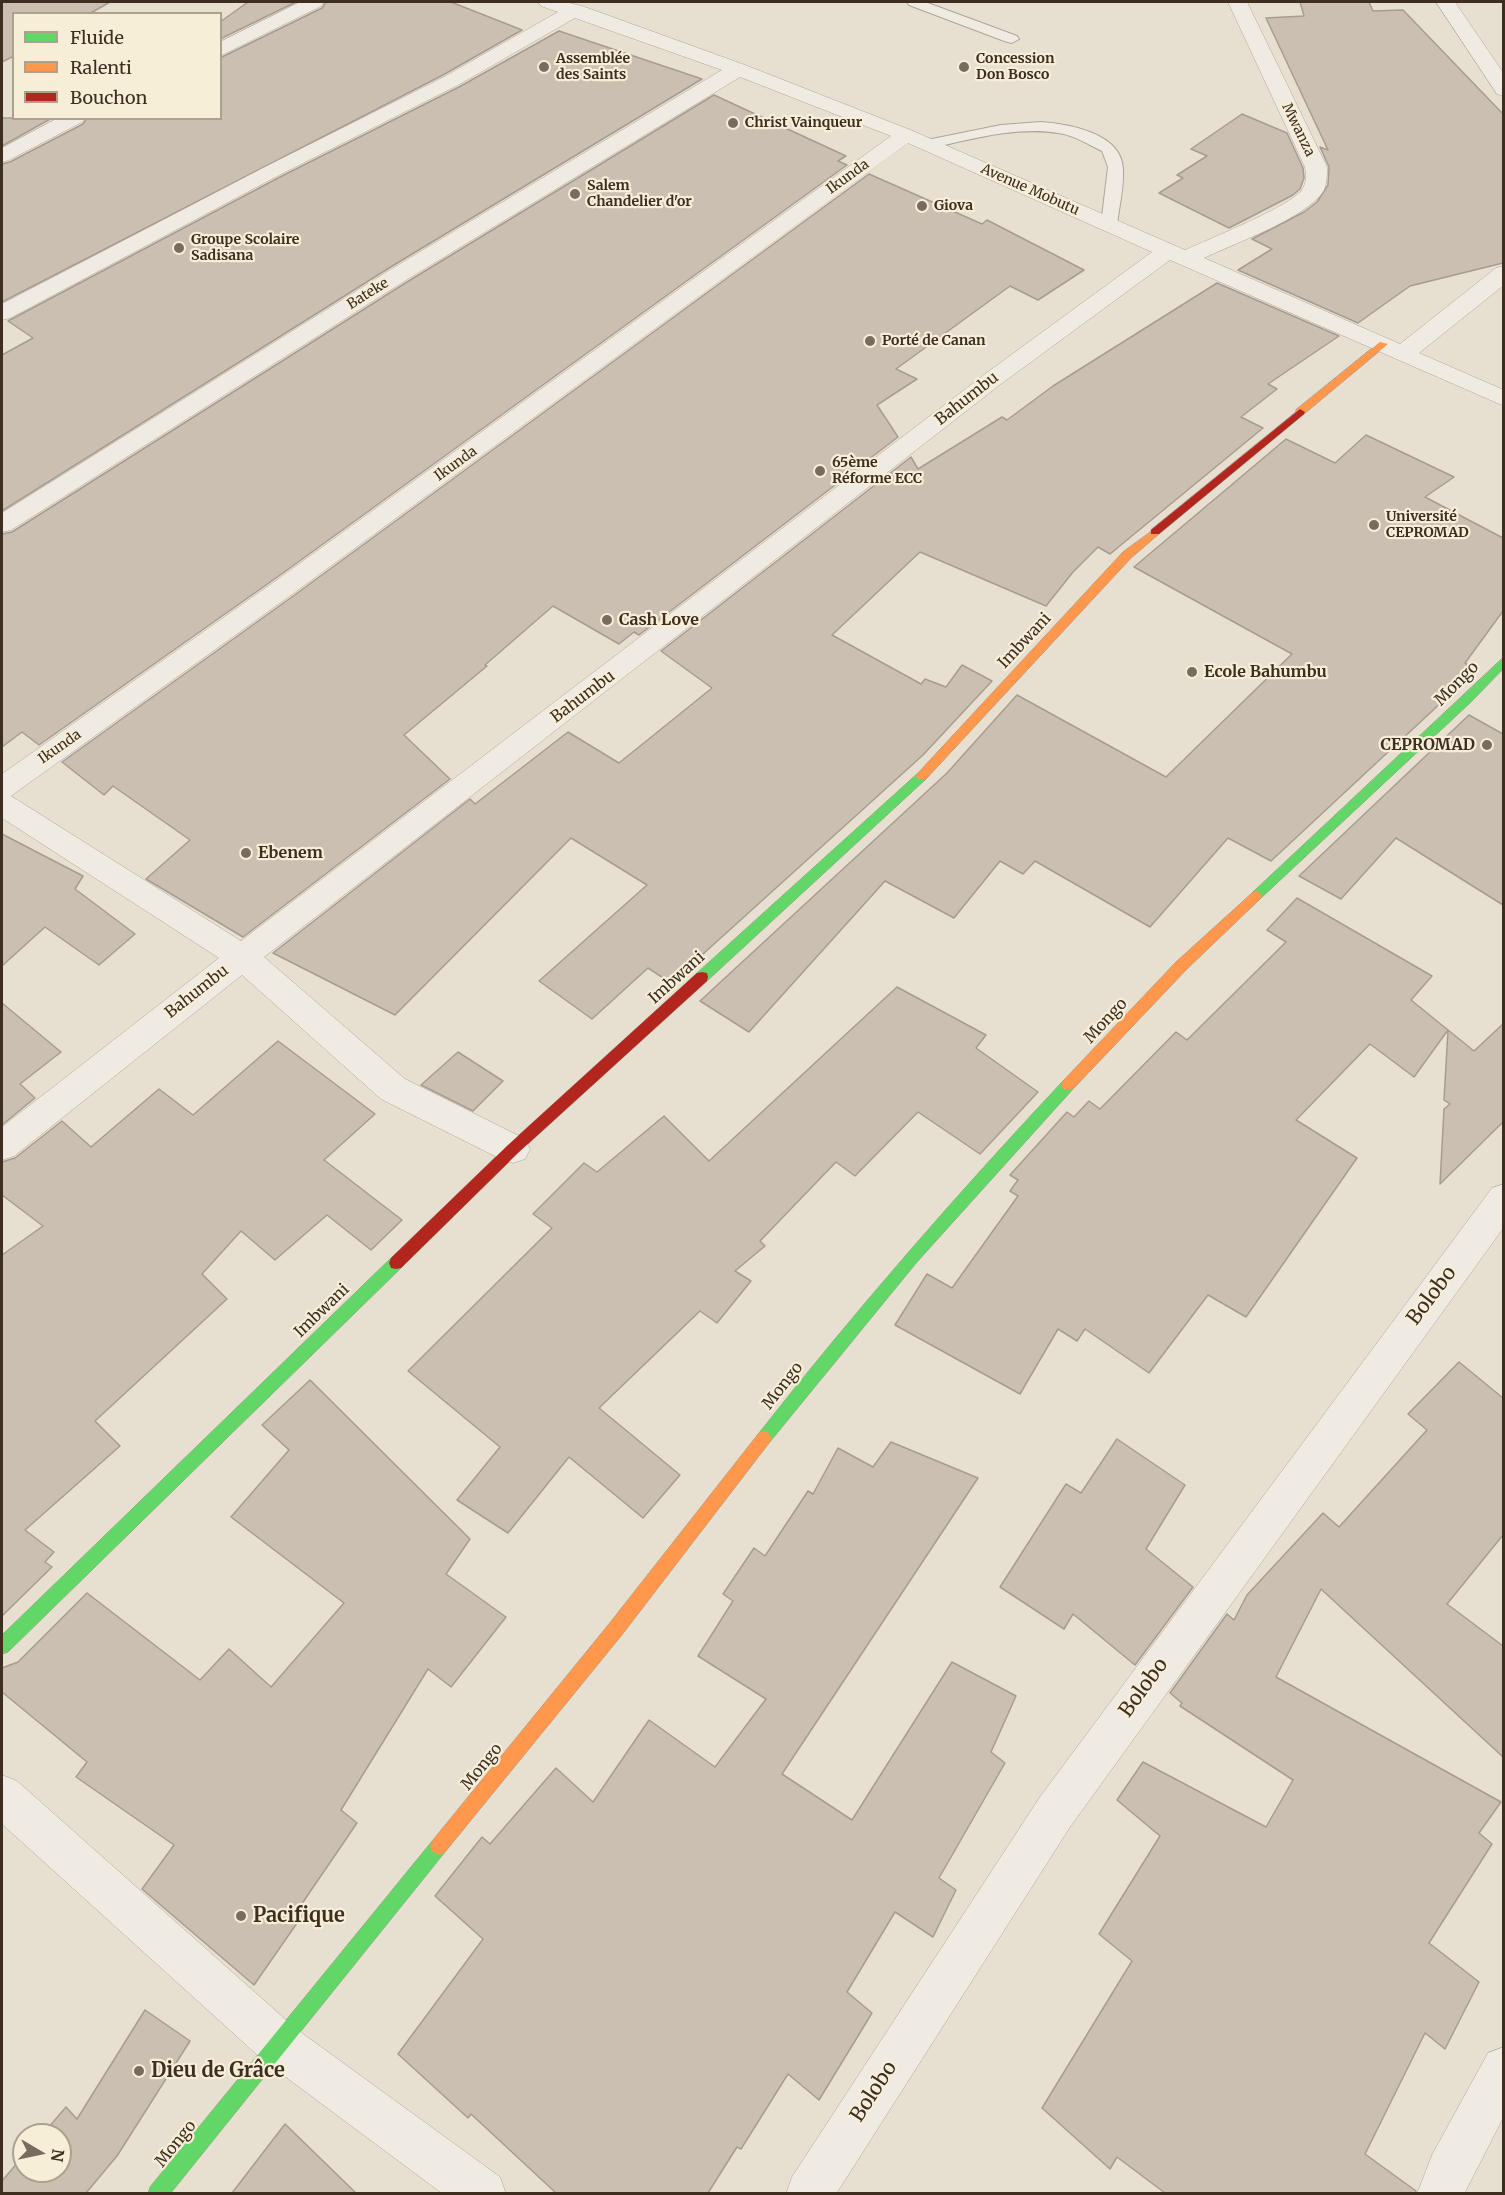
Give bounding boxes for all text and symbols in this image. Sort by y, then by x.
legend [12,12,222,120]
text: Fluide [70,26,124,49]
place label: Assemblée des Saints [556,51,630,84]
place label: Concession Don Bosco [976,51,1054,84]
text: Ralenti [70,56,132,79]
marker: Assemblée des Saints [537,60,551,74]
marker: Concession Don Bosco [957,60,971,74]
text: Bouchon [70,86,147,109]
street label: Mwanza [1278,101,1318,159]
place label: Christ Vainqueur [745,115,862,131]
marker: Christ Vainqueur [726,116,740,130]
street label: Ikunda [824,156,872,198]
street label: Avenue Mobutu [978,161,1082,219]
place label: Salem Chandelier d'or [587,178,692,210]
marker: Salem Chandelier d'or [568,187,582,201]
place label: Giova [934,198,973,214]
marker: Giova [915,199,929,213]
place label: Groupe Scolaire Sadisana [191,232,299,264]
marker: Groupe Scolaire Sadisana [172,241,186,255]
street label: Bateke [344,275,392,313]
place label: Porté de Canan [882,333,986,349]
marker: Porté de Canan [863,334,877,348]
street label: Bahumbu [931,368,1003,430]
street label: Ikunda [432,443,480,485]
place label: 65ème Réforme ECC [832,455,922,488]
marker: 65ème Réforme ECC [813,464,827,478]
place label: Université CEPROMAD [1386,509,1469,542]
marker: Université CEPROMAD [1367,518,1381,532]
street label: Imbwani [995,609,1055,673]
place label: Cash Love [619,610,699,630]
marker: Cash Love [600,613,614,627]
street label: Mongo [1431,658,1483,710]
place label: Ecole Bahumbu [1204,662,1327,682]
marker: Ecole Bahumbu [1185,665,1199,679]
street label: Bahumbu [547,667,619,727]
street label: Ikunda [35,726,85,768]
place label: CEPROMAD [1380,735,1475,755]
marker: CEPROMAD [1480,738,1494,752]
place label: Ebenem [258,843,323,863]
marker: Ebenem [239,846,253,860]
street label: Imbwani [645,948,709,1008]
street label: Bahumbu [161,961,233,1023]
street label: Mongo [1080,995,1132,1047]
street label: Bolobo [1402,1262,1462,1330]
street label: Imbwani [291,1280,353,1342]
street label: Mongo [759,1359,807,1413]
street label: Bolobo [1114,1654,1174,1722]
street label: Mongo [457,1740,507,1794]
place label: Pacifique [253,1904,345,1928]
marker: Pacifique [234,1909,248,1923]
street label: Bolobo [846,2057,902,2127]
place label: Dieu de Grâce [151,2059,285,2083]
marker: Dieu de Grâce [132,2064,146,2078]
street label: Mongo [151,2117,201,2171]
north arrow [12,2123,72,2183]
text: N [47,2148,69,2163]

